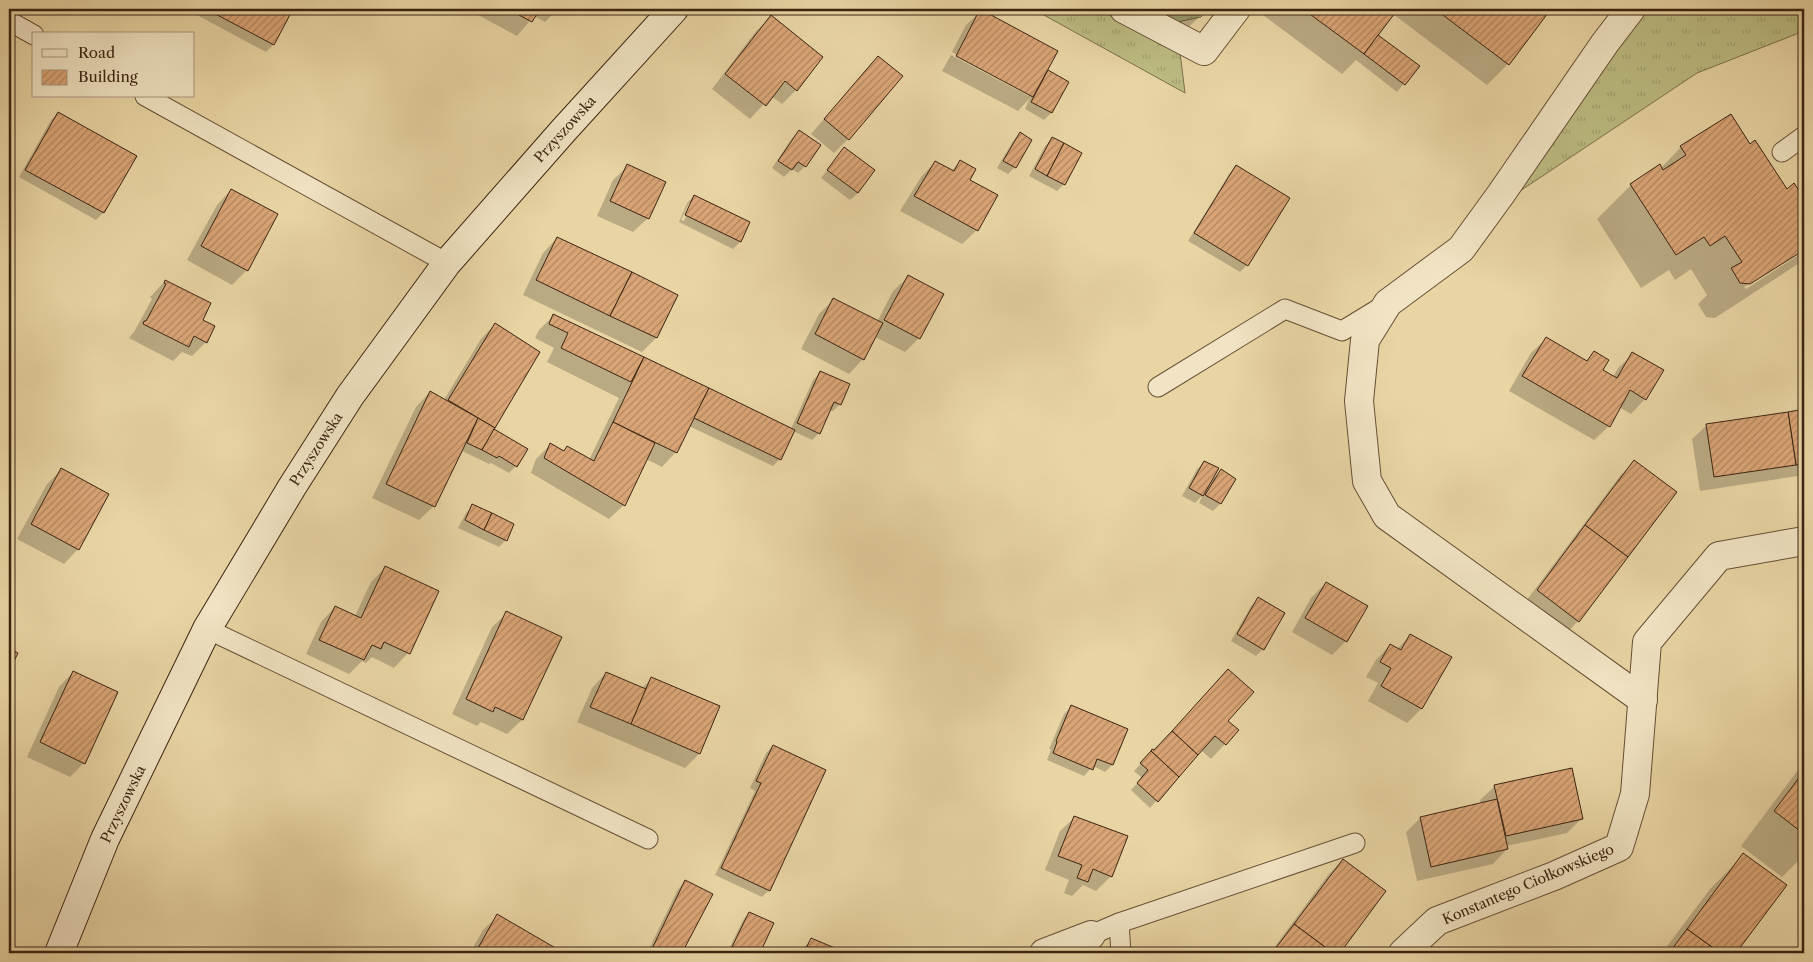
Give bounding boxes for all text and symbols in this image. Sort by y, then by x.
legend [32,32,195,98]
text: Road [78,43,115,62]
text: Building [78,67,138,86]
street label: Przyszowska [530,91,600,166]
street label: Przyszowska [286,408,347,489]
street label: Przyszowska [96,762,150,846]
street label: Konstantego Ciołkowskiego [1440,840,1616,928]

